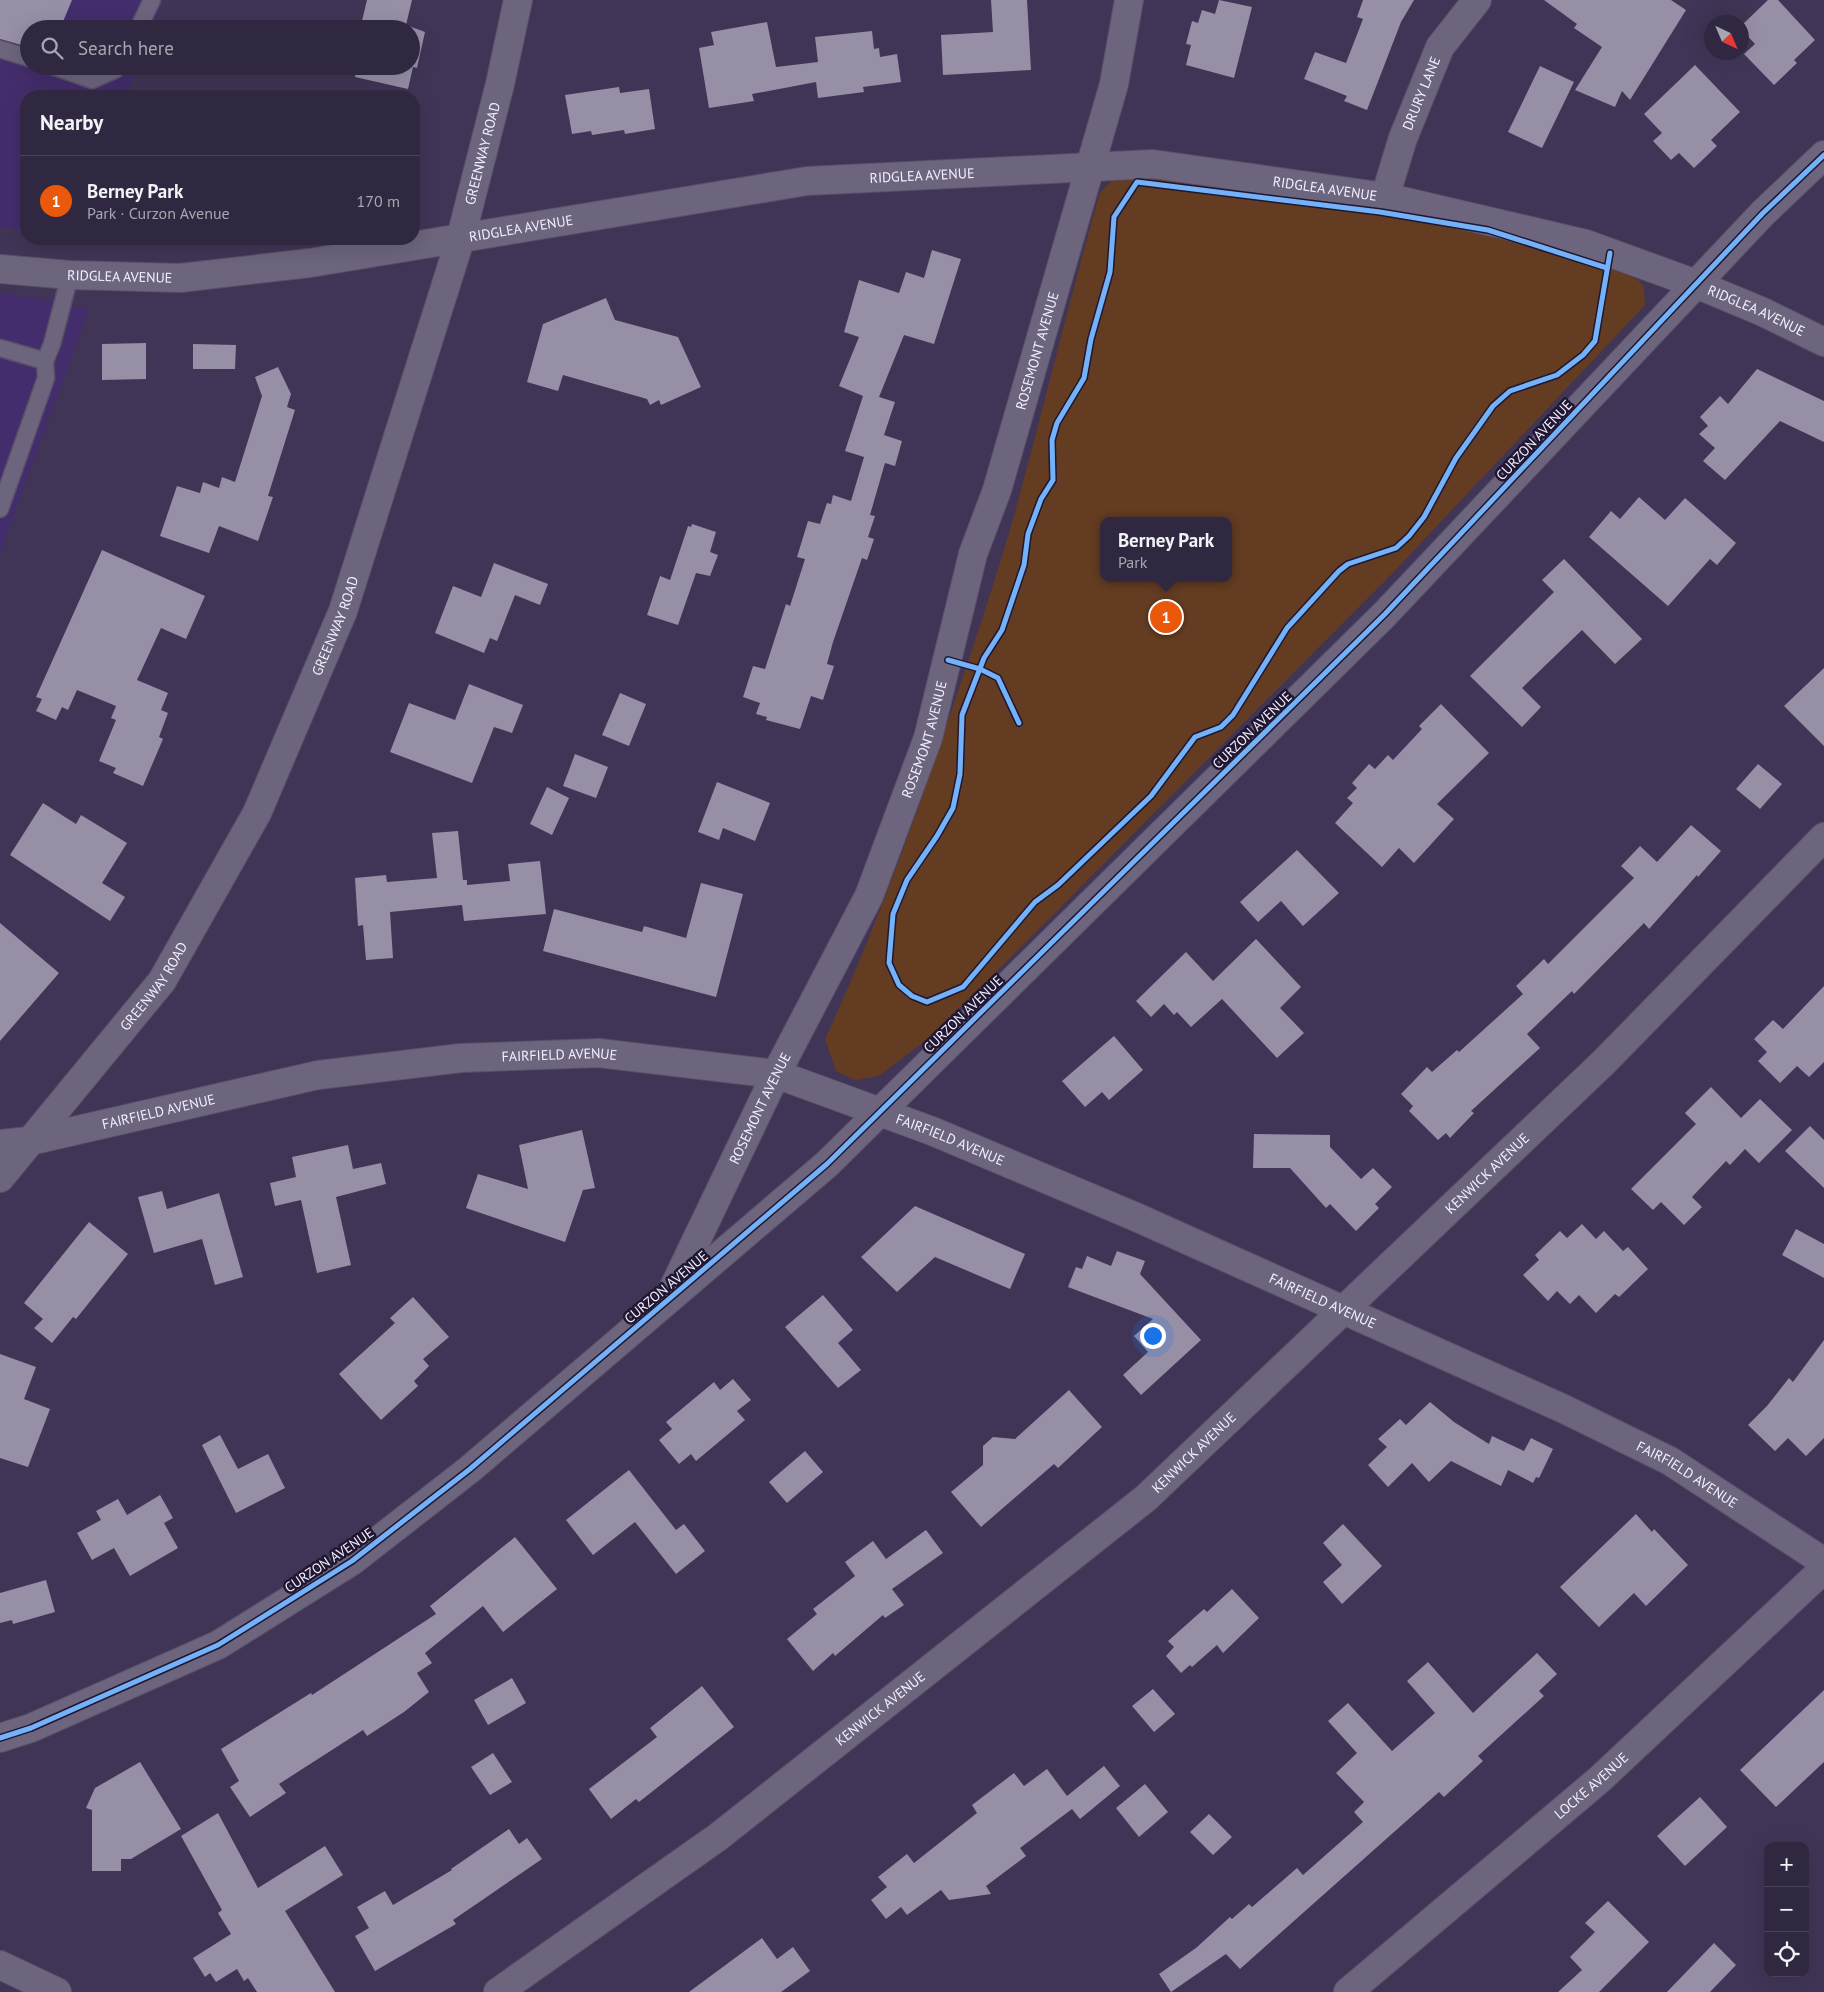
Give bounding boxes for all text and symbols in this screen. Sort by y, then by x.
north arrow [1704,15,1749,60]
search box [20,20,420,75]
icon: search [38,34,66,62]
text: Search here [78,36,174,60]
street label: DRURY LANE [1398,54,1444,133]
street label: GREENWAY ROAD [461,100,504,207]
text: Nearby [40,109,103,136]
street label: RIDGLEA AVENUE [869,164,975,187]
street label: RIDGLEA AVENUE [1272,172,1378,205]
text: Berney Park [87,179,183,203]
text: 1 [51,191,61,211]
text: 170 m [357,191,400,211]
text: Park · Curzon Avenue [87,203,230,223]
street label: RIDGLEA AVENUE [468,211,574,246]
street label: RIDGLEA AVENUE [67,266,172,287]
street label: RIDGLEA AVENUE [1705,281,1808,340]
street label: ROSEMONT AVENUE [1012,290,1063,412]
street label: CURZON AVENUE [1492,396,1576,484]
popup [1100,517,1232,582]
text: Berney Park [1118,528,1214,552]
text: Park [1118,552,1147,572]
street label: GREENWAY ROAD [308,574,362,678]
pin: 1 [1150,598,1182,636]
street label: ROSEMONT AVENUE [897,679,951,800]
street label: CURZON AVENUE [1208,687,1296,773]
street label: GREENWAY ROAD [116,939,191,1034]
street label: CURZON AVENUE [919,971,1007,1057]
street label: FAIRFIELD AVENUE [501,1044,618,1066]
street label: ROSEMONT AVENUE [725,1049,795,1167]
street label: FAIRFIELD AVENUE [100,1090,217,1133]
street label: FAIRFIELD AVENUE [893,1110,1007,1169]
street label: KENWICK AVENUE [1441,1129,1533,1218]
street label: CURZON AVENUE [620,1247,712,1327]
street label: FAIRFIELD AVENUE [1266,1269,1379,1333]
your location [1140,1323,1166,1349]
street label: KENWICK AVENUE [1148,1408,1240,1497]
street label: FAIRFIELD AVENUE [1633,1437,1741,1512]
street label: CURZON AVENUE [281,1524,377,1596]
street label: KENWICK AVENUE [832,1667,929,1750]
street label: LOCKE AVENUE [1551,1748,1632,1823]
map controls [1764,1842,1809,1977]
button: + [1764,1842,1809,1887]
button: − [1764,1887,1809,1932]
button: locate [1764,1932,1809,1977]

